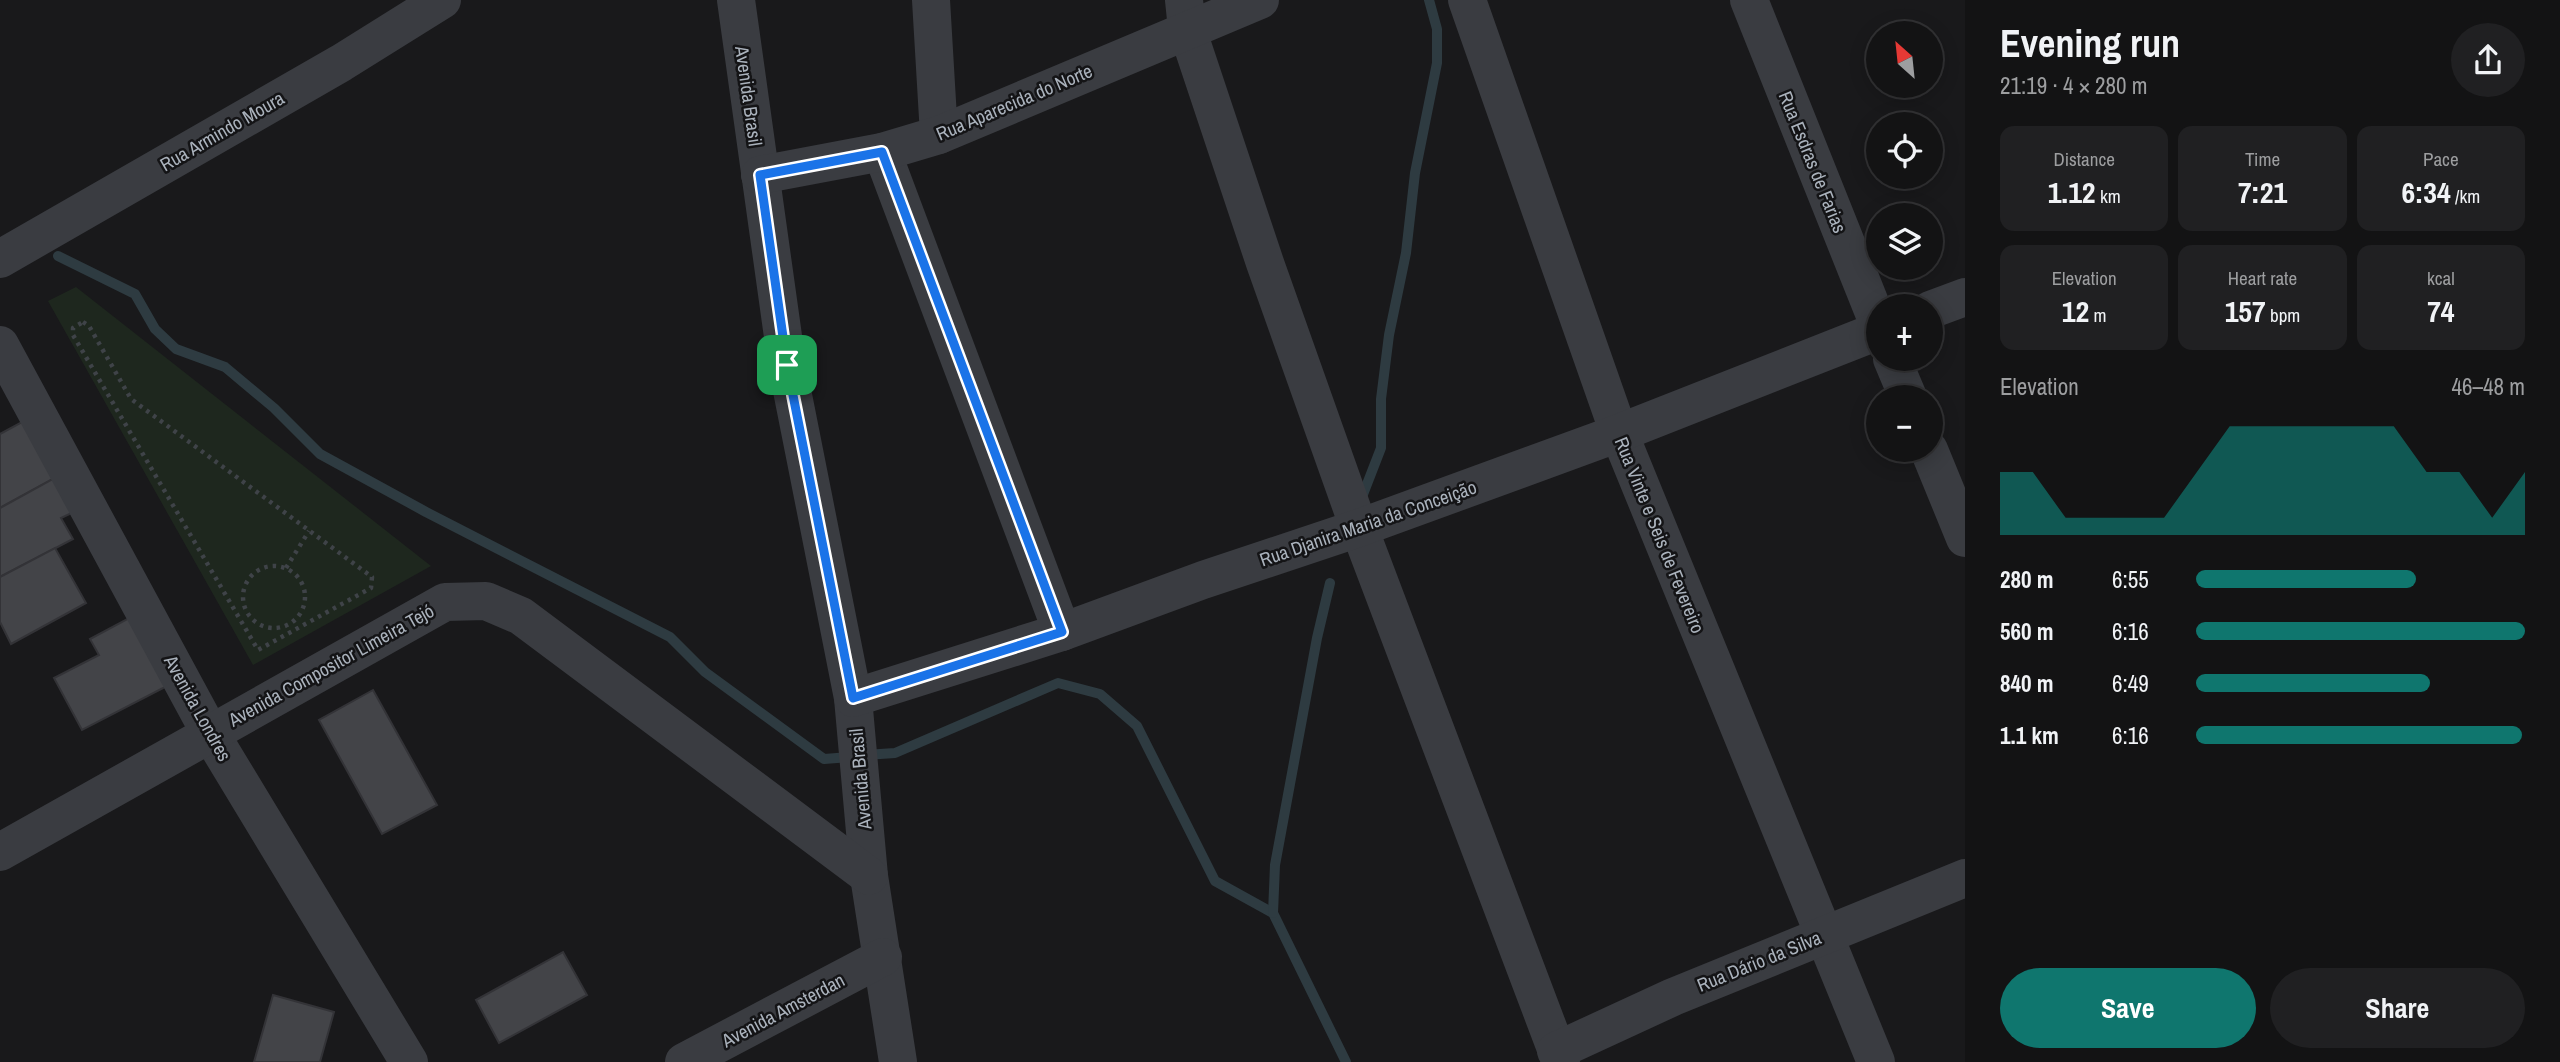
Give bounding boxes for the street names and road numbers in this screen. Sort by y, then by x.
street label: Avenida Brasil [729,43,769,148]
street label: Rua Aparecida do Norte [932,57,1096,147]
street label: Rua Armindo Moura [155,85,289,177]
street label: Rua Esdras de Farias [1773,87,1853,237]
street label: Rua Vinte e Seis de Fevereiro [1609,433,1711,637]
street label: Rua Djanira Maria da Conceição [1256,474,1480,572]
street label: Avenida Compositor Limeira Tejó [223,597,439,733]
street label: Avenida Londres [158,649,238,766]
street label: Avenida Brasil [843,728,877,831]
street label: Rua Dário da Silva [1693,924,1825,998]
street label: Avenida Amsterdan [716,967,849,1054]

